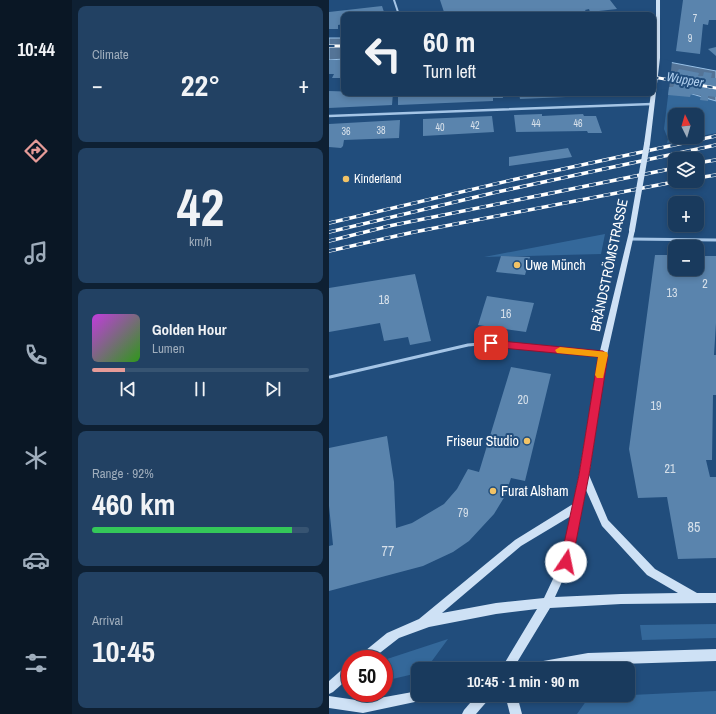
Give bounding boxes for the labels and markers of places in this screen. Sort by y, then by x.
place label: Kinderland [354,171,402,187]
marker: Kinderland [341,174,351,184]
place label: Uwe Münch [525,256,586,274]
marker: Uwe Münch [512,260,522,270]
pin [474,326,508,360]
place label: Friseur Studio [446,432,519,450]
marker: Friseur Studio [522,436,532,446]
place label: Furat Alsham [501,482,569,500]
marker: Furat Alsham [488,486,498,496]

